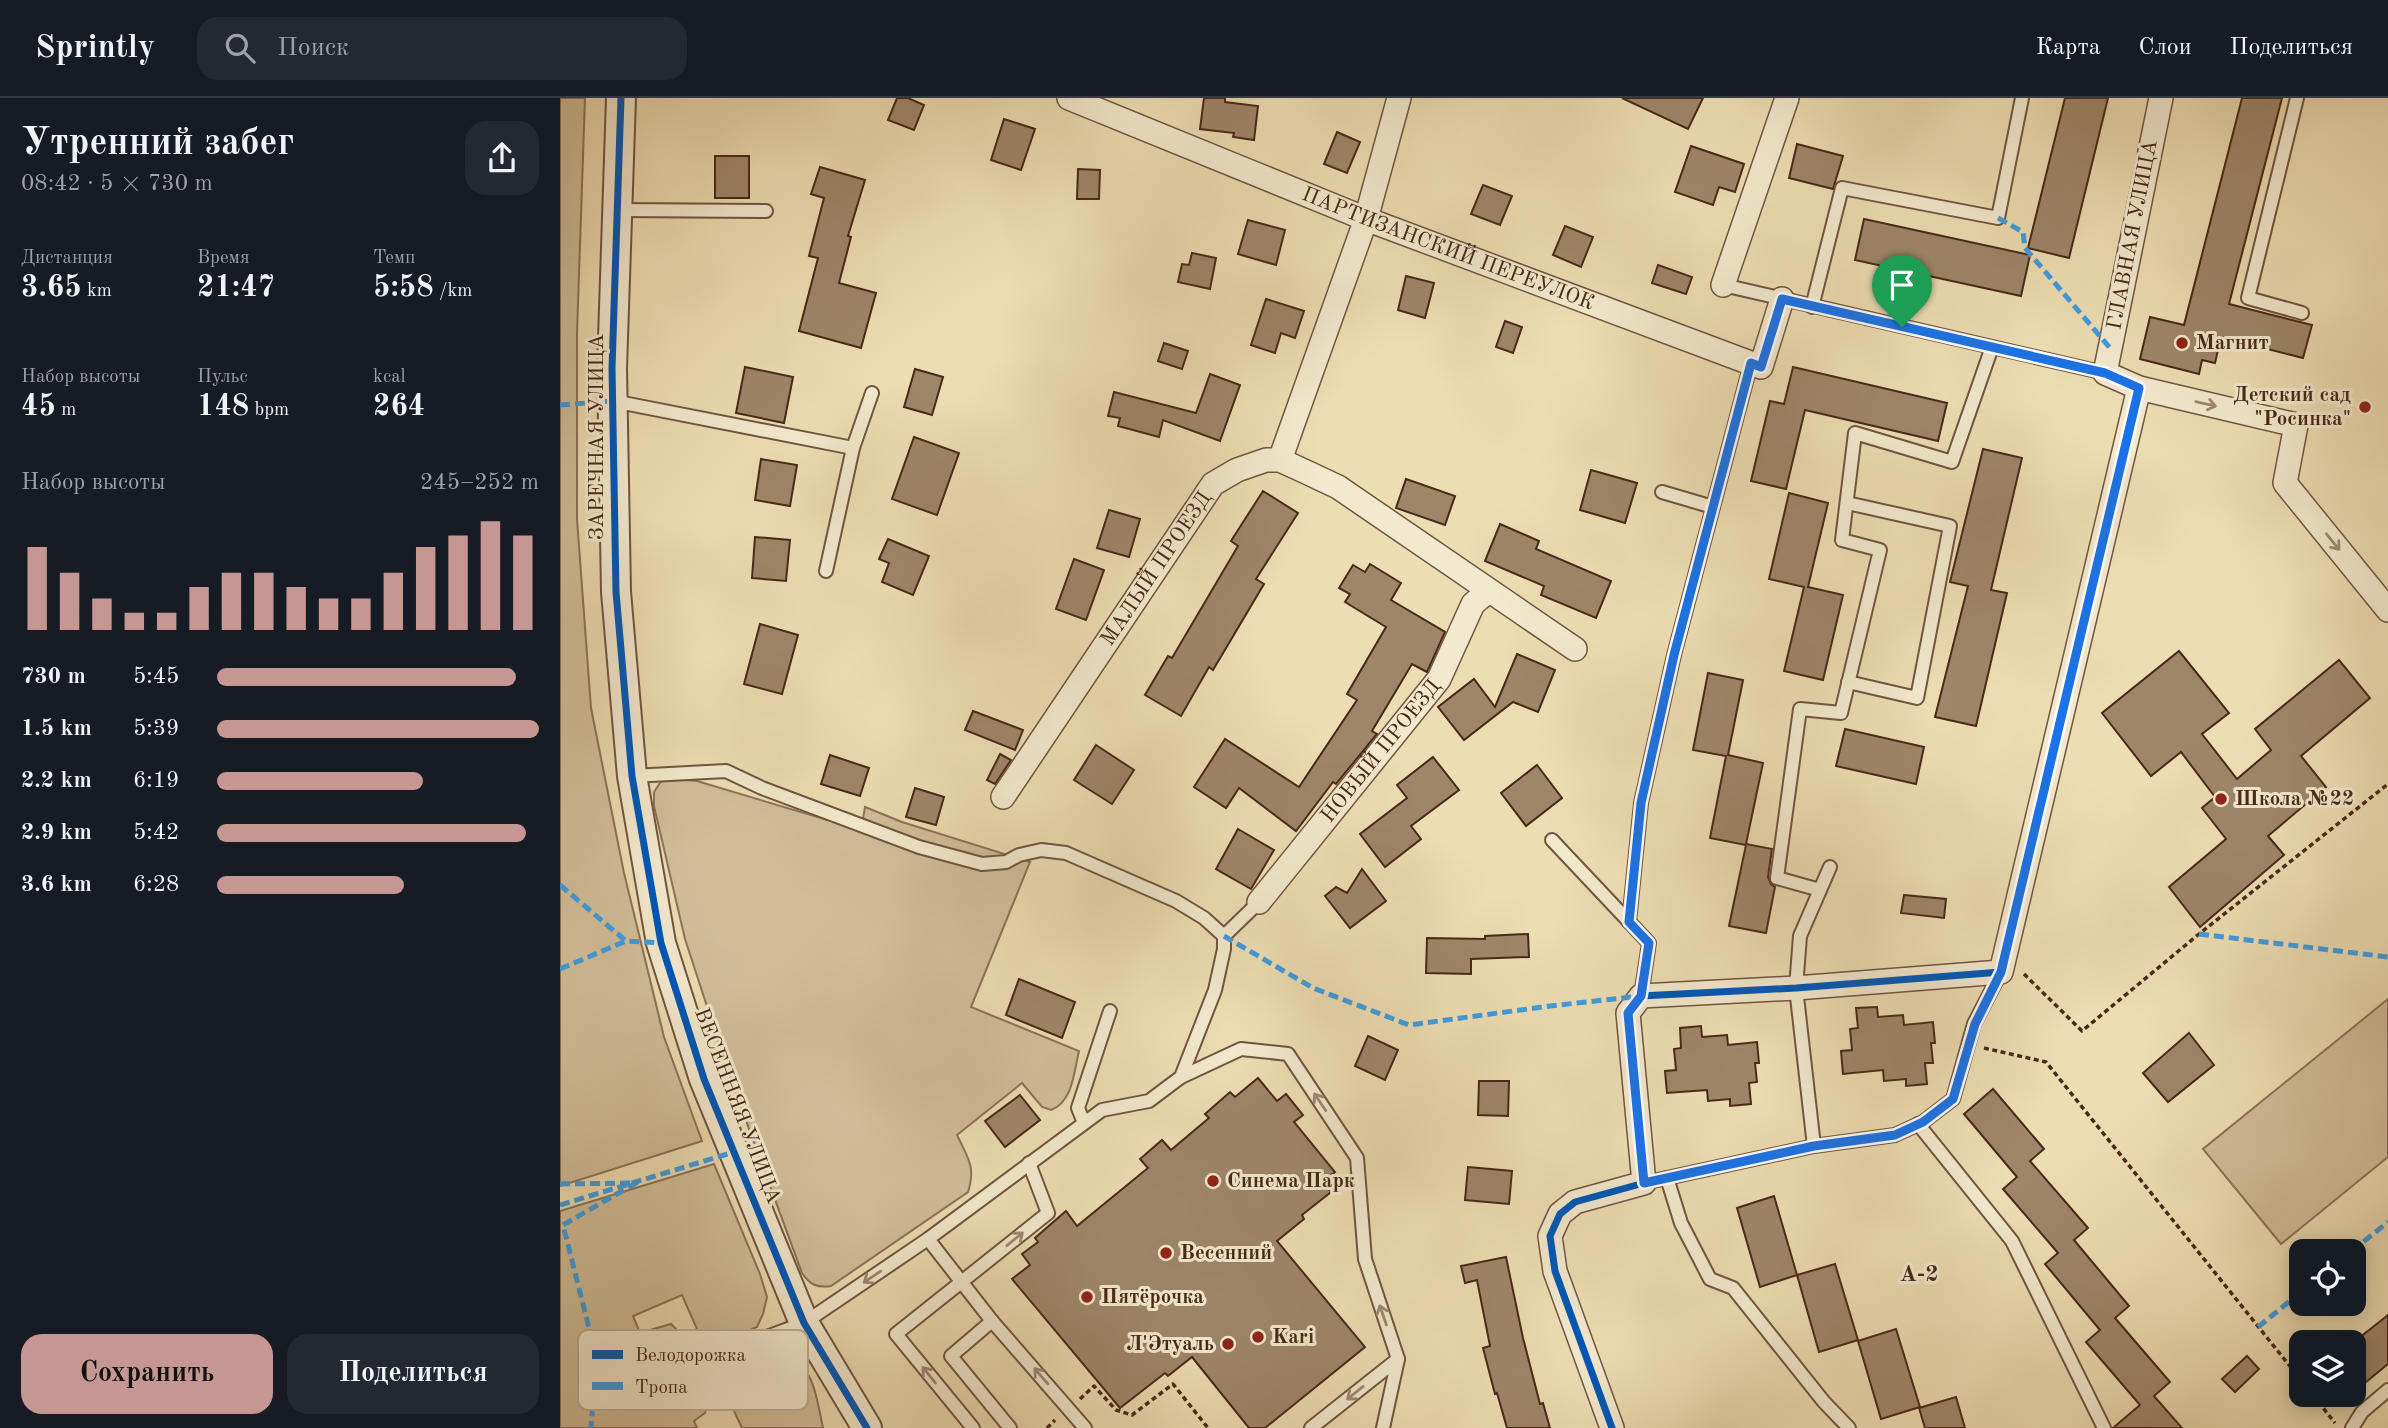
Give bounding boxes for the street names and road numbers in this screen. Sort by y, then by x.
street label: ГЛАВНАЯ УЛИЦА [2104,138,2162,332]
street label: ПАРТИЗАНСКИЙ ПЕРЕУЛОК [1299,184,1597,314]
street label: ЗАРЕЧНАЯ УЛИЦА [587,334,608,540]
street label: МАЛЫЙ ПРОЕЗД [1097,488,1215,650]
street label: НОВЫЙ ПРОЕЗД [1317,676,1445,826]
street label: ВЕСЕННЯЯ УЛИЦА [690,1005,784,1207]

